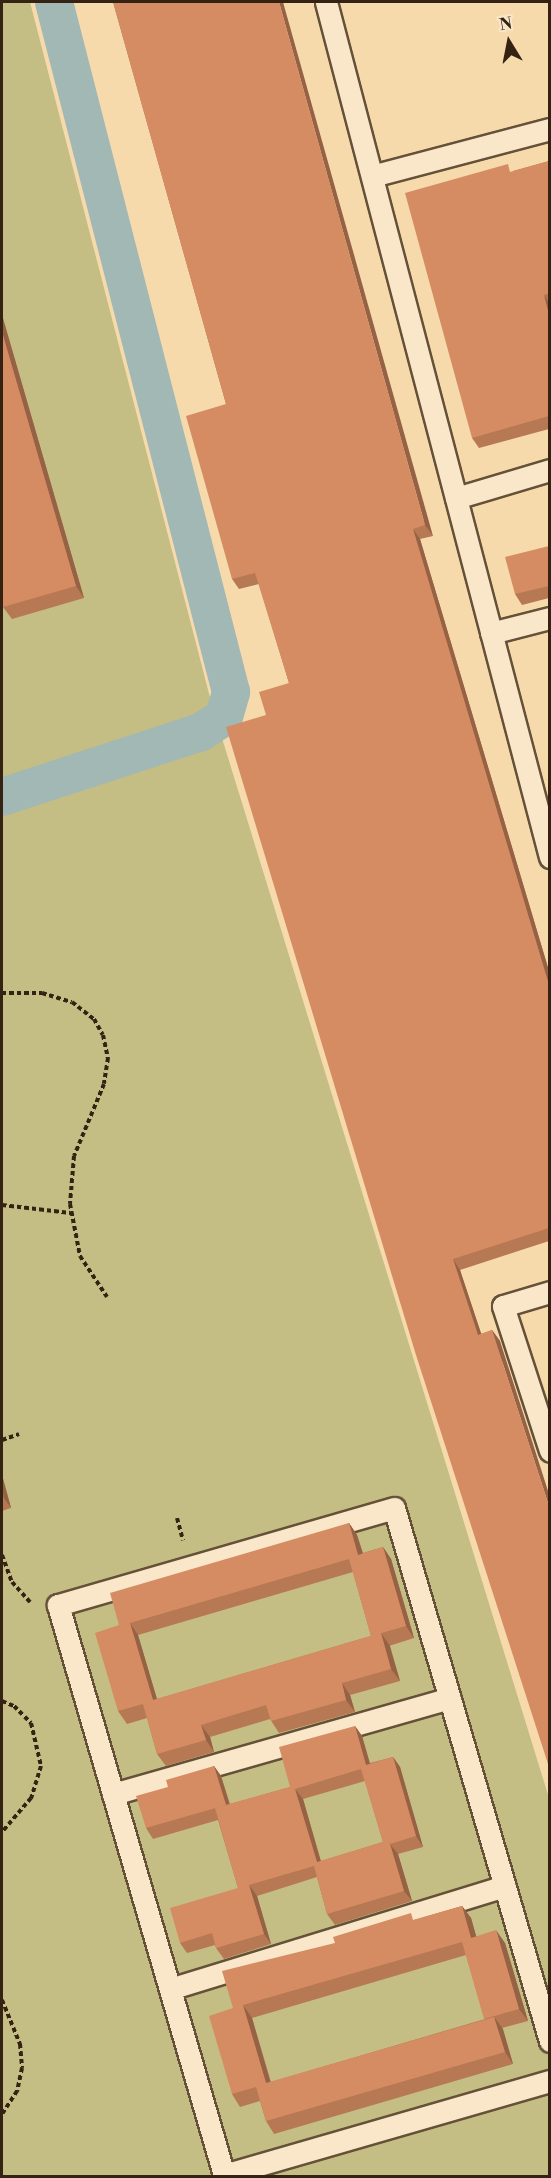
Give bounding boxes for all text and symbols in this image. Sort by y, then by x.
north arrow [479,12,539,72]
text: N [498,13,514,35]

